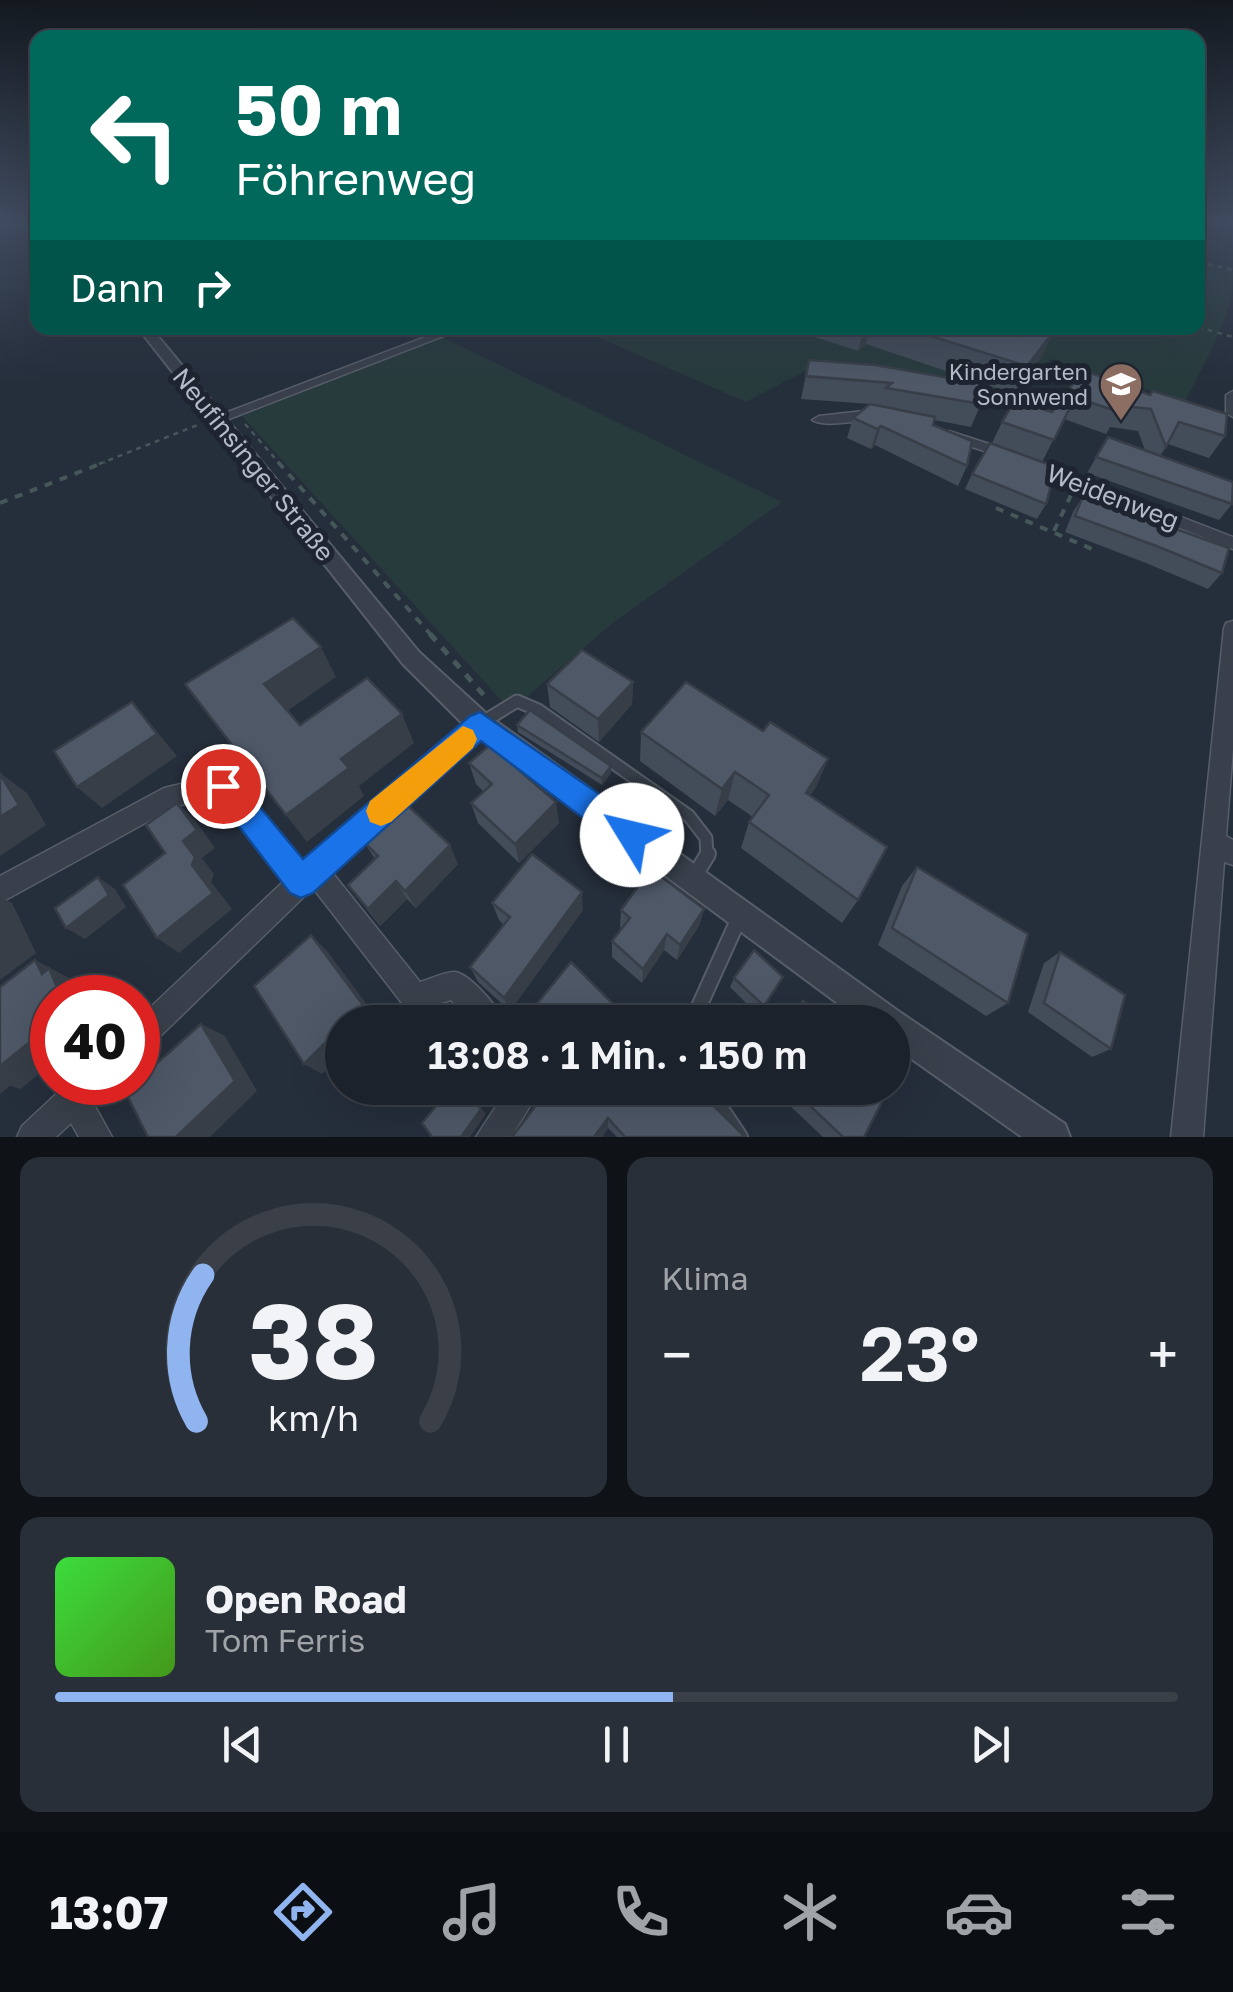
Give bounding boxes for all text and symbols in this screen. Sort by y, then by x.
text: 50 m [235,66,402,150]
icon: left [70,70,200,200]
text: Föhrenweg [235,151,476,205]
icon: right [185,260,240,315]
text: Dann [70,265,165,310]
place label: Kindergarten Sonnwend [949,358,1088,410]
street label: Neufinsinger Straße [167,361,341,567]
school or university icon: Kindergarten Sonnwend [1098,361,1144,422]
street label: Weidenweg [1043,457,1183,535]
pin [181,744,266,829]
icon: arrive [196,759,251,814]
position arrow [580,783,684,887]
speed limit sign: 40 [30,975,160,1105]
text: 13:08 · 1 Min. · 150 m [428,1032,807,1077]
text: Klima [662,1259,748,1297]
text: 38 [248,1277,378,1402]
text: 23° [860,1307,979,1398]
text: − [662,1321,692,1387]
text: + [1148,1321,1178,1387]
text: km/h [268,1396,359,1439]
text: Open Road [205,1576,407,1621]
text: Tom Ferris [205,1621,365,1659]
icon: previous [215,1717,270,1772]
icon: pause [589,1717,644,1772]
icon: next [963,1717,1018,1772]
icon: directions [268,1877,338,1947]
icon: music [437,1877,507,1947]
icon: phone [606,1877,676,1947]
icon: climate [775,1877,845,1947]
icon: car [944,1877,1014,1947]
icon: filters [1113,1877,1183,1947]
text: 13:07 [50,1885,168,1939]

